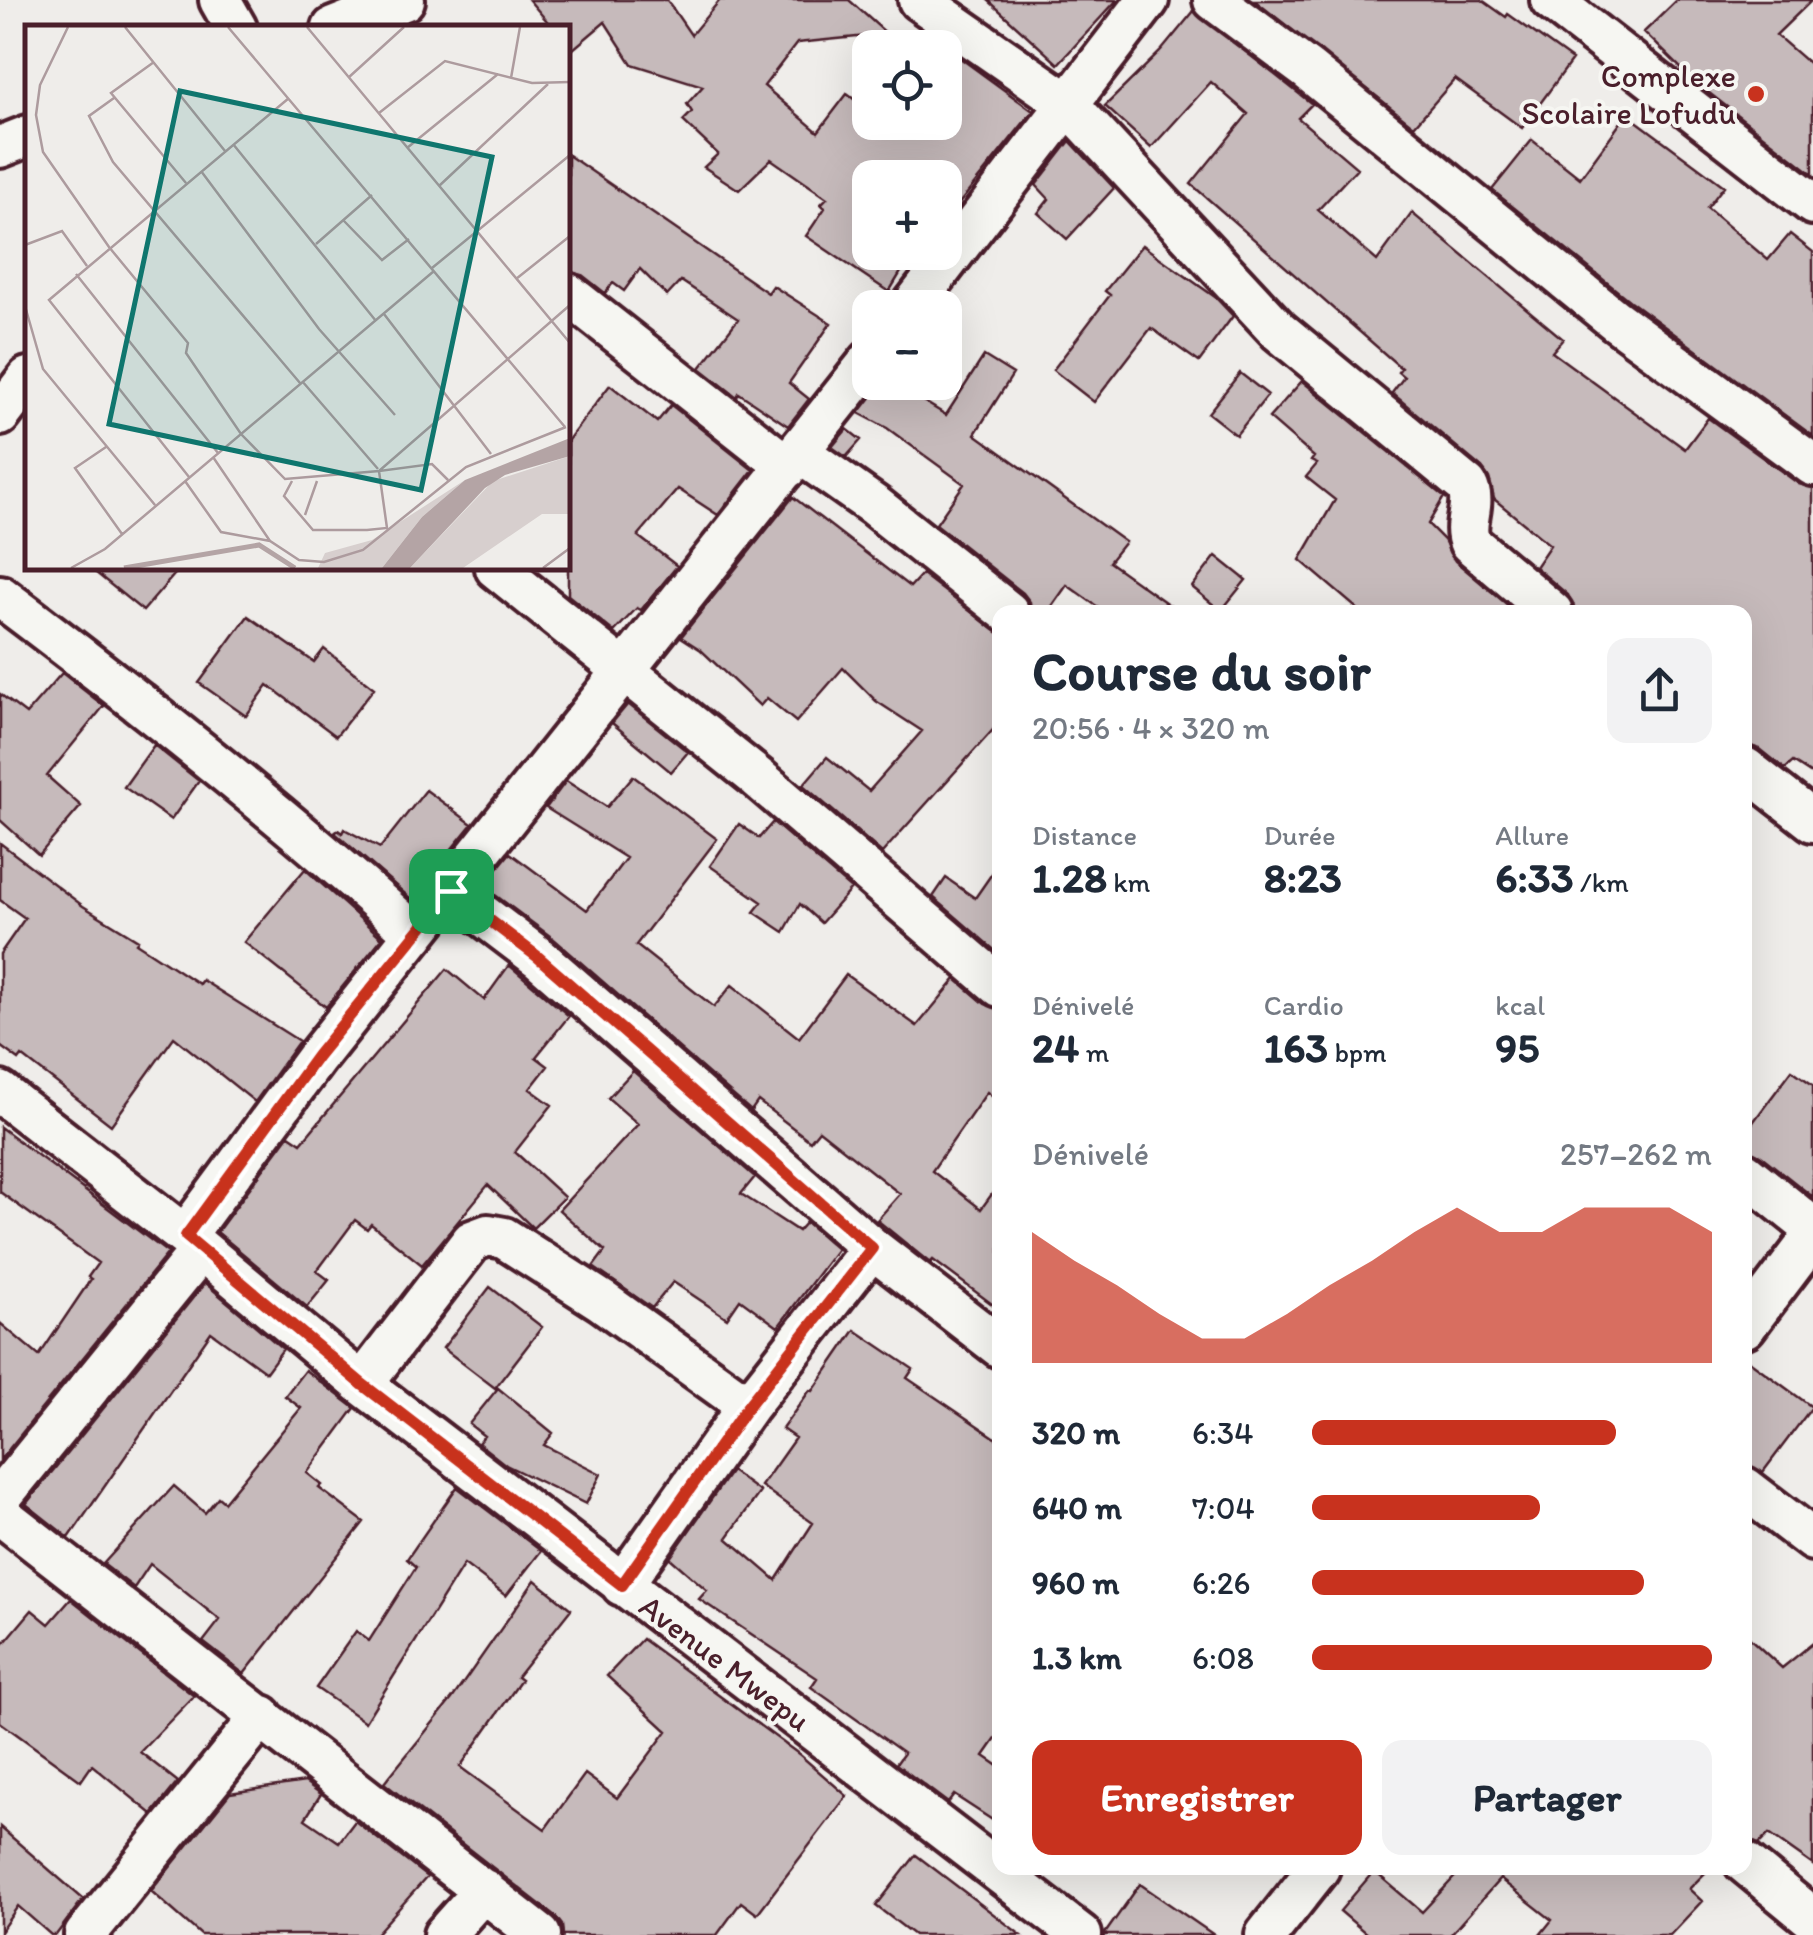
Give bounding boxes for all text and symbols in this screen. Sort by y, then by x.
inset map [25,25,570,570]
map controls [852,30,962,400]
button: locate [852,30,962,140]
place label: Complexe Scolaire Lofudu [1521,57,1736,132]
marker: Complexe Scolaire Lofudu [1745,83,1767,105]
button: + [852,160,962,270]
button: − [852,290,962,400]
text: Course du soir [1032,638,1371,704]
button: share [1607,638,1712,743]
text: 20:56 · 4 × 320 m [1032,709,1270,747]
text: Distance [1032,818,1137,852]
text: Durée [1264,818,1335,852]
text: Allure [1495,818,1569,852]
pin [409,849,494,934]
text: 1.28 [1032,852,1107,903]
text: 8:23 [1264,852,1342,903]
text: 6:33 [1495,852,1574,903]
icon: arrive [424,864,479,919]
text: km [1107,865,1150,899]
text: /km [1574,865,1629,899]
text: Dénivelé [1032,988,1134,1022]
text: Cardio [1264,988,1344,1022]
text: kcal [1495,988,1545,1022]
text: 24 [1032,1022,1079,1073]
text: 163 [1264,1022,1328,1073]
text: 95 [1495,1022,1539,1073]
text: m [1079,1035,1109,1069]
text: bpm [1328,1035,1387,1069]
text: Dénivelé [1032,1135,1149,1173]
text: 257–262 m [1560,1135,1712,1173]
text: 320 m [1032,1414,1120,1452]
text: 6:34 [1192,1414,1253,1452]
text: 640 m [1032,1489,1122,1527]
text: 7:04 [1192,1489,1255,1527]
text: 960 m [1032,1564,1120,1602]
text: 6:26 [1192,1564,1251,1602]
street label: Avenue Mwepu [632,1586,818,1740]
text: 1.3 km [1032,1639,1122,1677]
text: 6:08 [1192,1639,1254,1677]
button: Enregistrer [1032,1740,1362,1855]
button: Partager [1382,1740,1712,1855]

